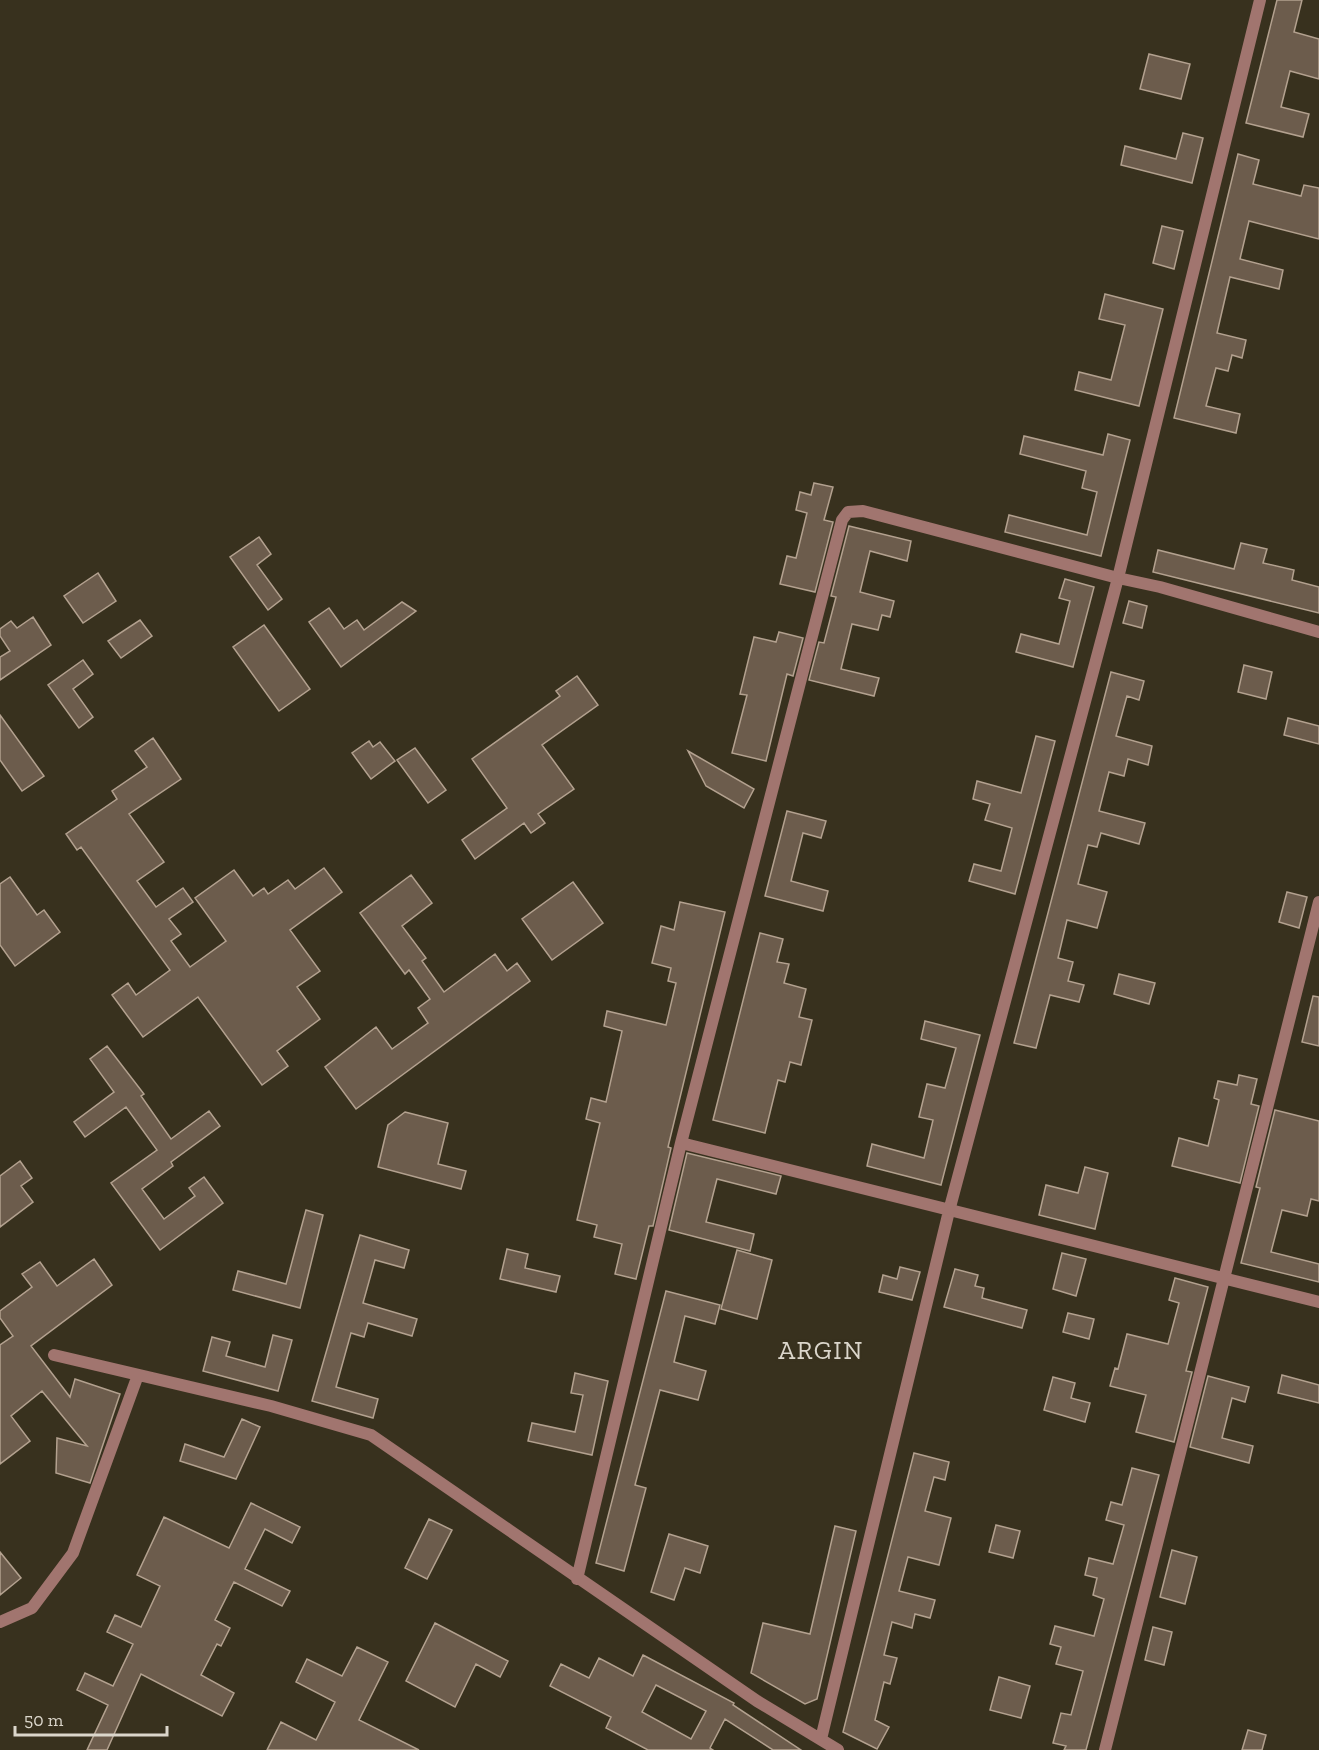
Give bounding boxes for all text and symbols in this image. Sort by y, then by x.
district label: ARGIN [778,1334,864,1366]
scale bar [15,1699,166,1737]
text: 50 m [24,1709,64,1731]

